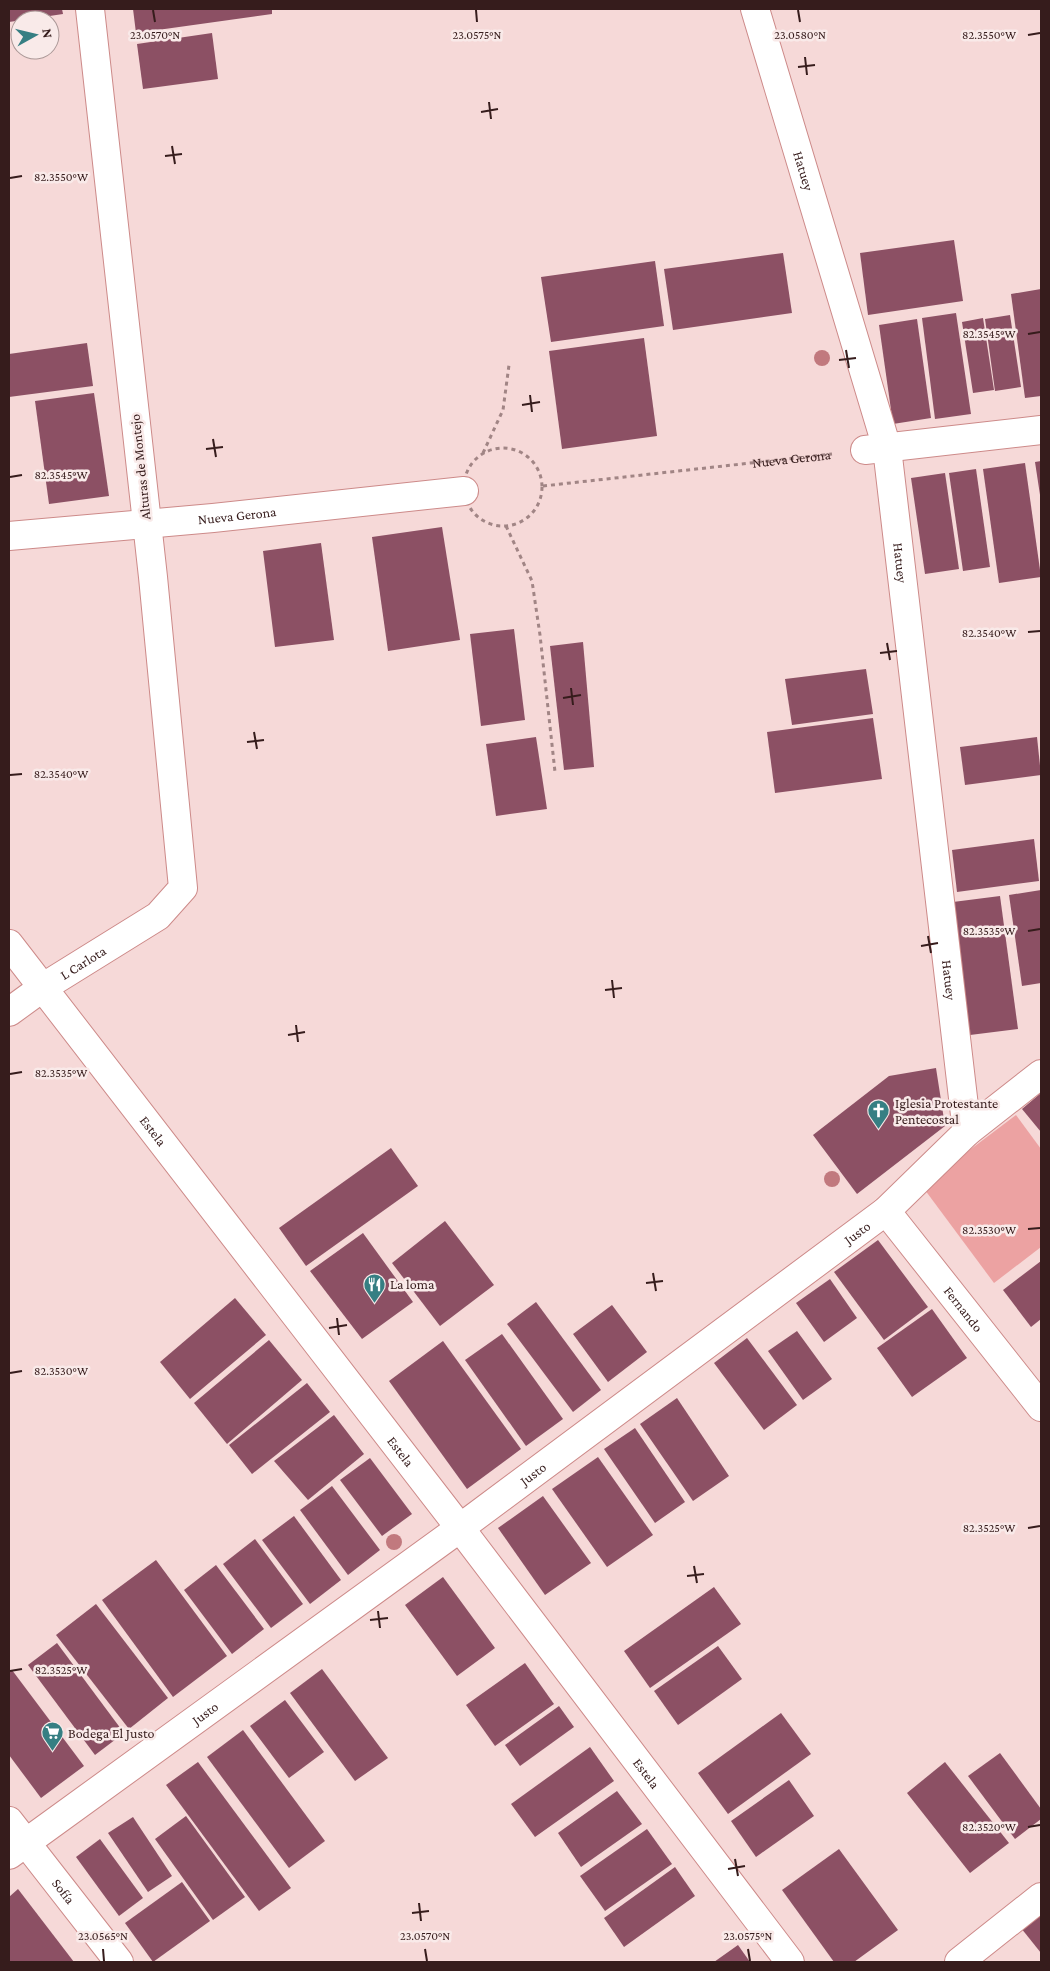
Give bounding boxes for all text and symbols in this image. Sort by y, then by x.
north arrow [10,10,60,60]
text: N [39,27,57,39]
text: 23.0570°N [130,28,180,42]
text: 23.0575°N [453,28,502,42]
text: 23.0580°N [774,28,826,42]
text: 82.3550°W [962,28,1016,42]
street label: Hatuey [790,149,817,193]
text: 82.3550°W [34,170,88,184]
text: 82.3545°W [962,327,1016,341]
street label: Alturas de Montejo [126,413,155,521]
street label: Nueva Gerona [751,446,832,471]
text: 82.3545°W [34,468,88,482]
street label: Nueva Gerona [197,503,278,527]
street label: Hatuey [890,542,911,584]
text: 82.3540°W [962,626,1016,640]
text: 82.3540°W [34,767,88,781]
text: 82.3535°W [963,924,1015,938]
street label: L Carlota [57,942,109,983]
street label: Hatuey [939,959,960,1001]
text: 82.3535°W [35,1066,87,1080]
place label: Iglesia Protestante Pentecostal [895,1095,998,1127]
church icon: Iglesia Protestante Pentecostal [867,1099,891,1130]
street label: Estela [137,1112,170,1150]
street label: Justo [839,1218,873,1249]
text: 82.3530°W [962,1223,1016,1237]
restaurant icon: La loma [362,1272,386,1303]
place label: La loma [390,1276,435,1292]
street label: Fernando [941,1283,986,1335]
text: 82.3530°W [34,1364,88,1378]
street label: Estela [384,1433,418,1470]
street label: Justo [515,1459,549,1490]
text: 82.3525°W [963,1521,1015,1535]
text: 82.3525°W [35,1663,87,1677]
street label: Justo [187,1698,221,1729]
supermarket icon: Bodega El Justo [40,1721,64,1752]
place label: Bodega El Justo [68,1725,155,1741]
street label: Estela [630,1755,663,1792]
text: 82.3520°W [962,1820,1016,1834]
street label: Sofía [49,1875,79,1907]
text: 23.0565°N [78,1929,128,1943]
text: 23.0570°N [400,1929,450,1943]
text: 23.0575°N [724,1929,773,1943]

